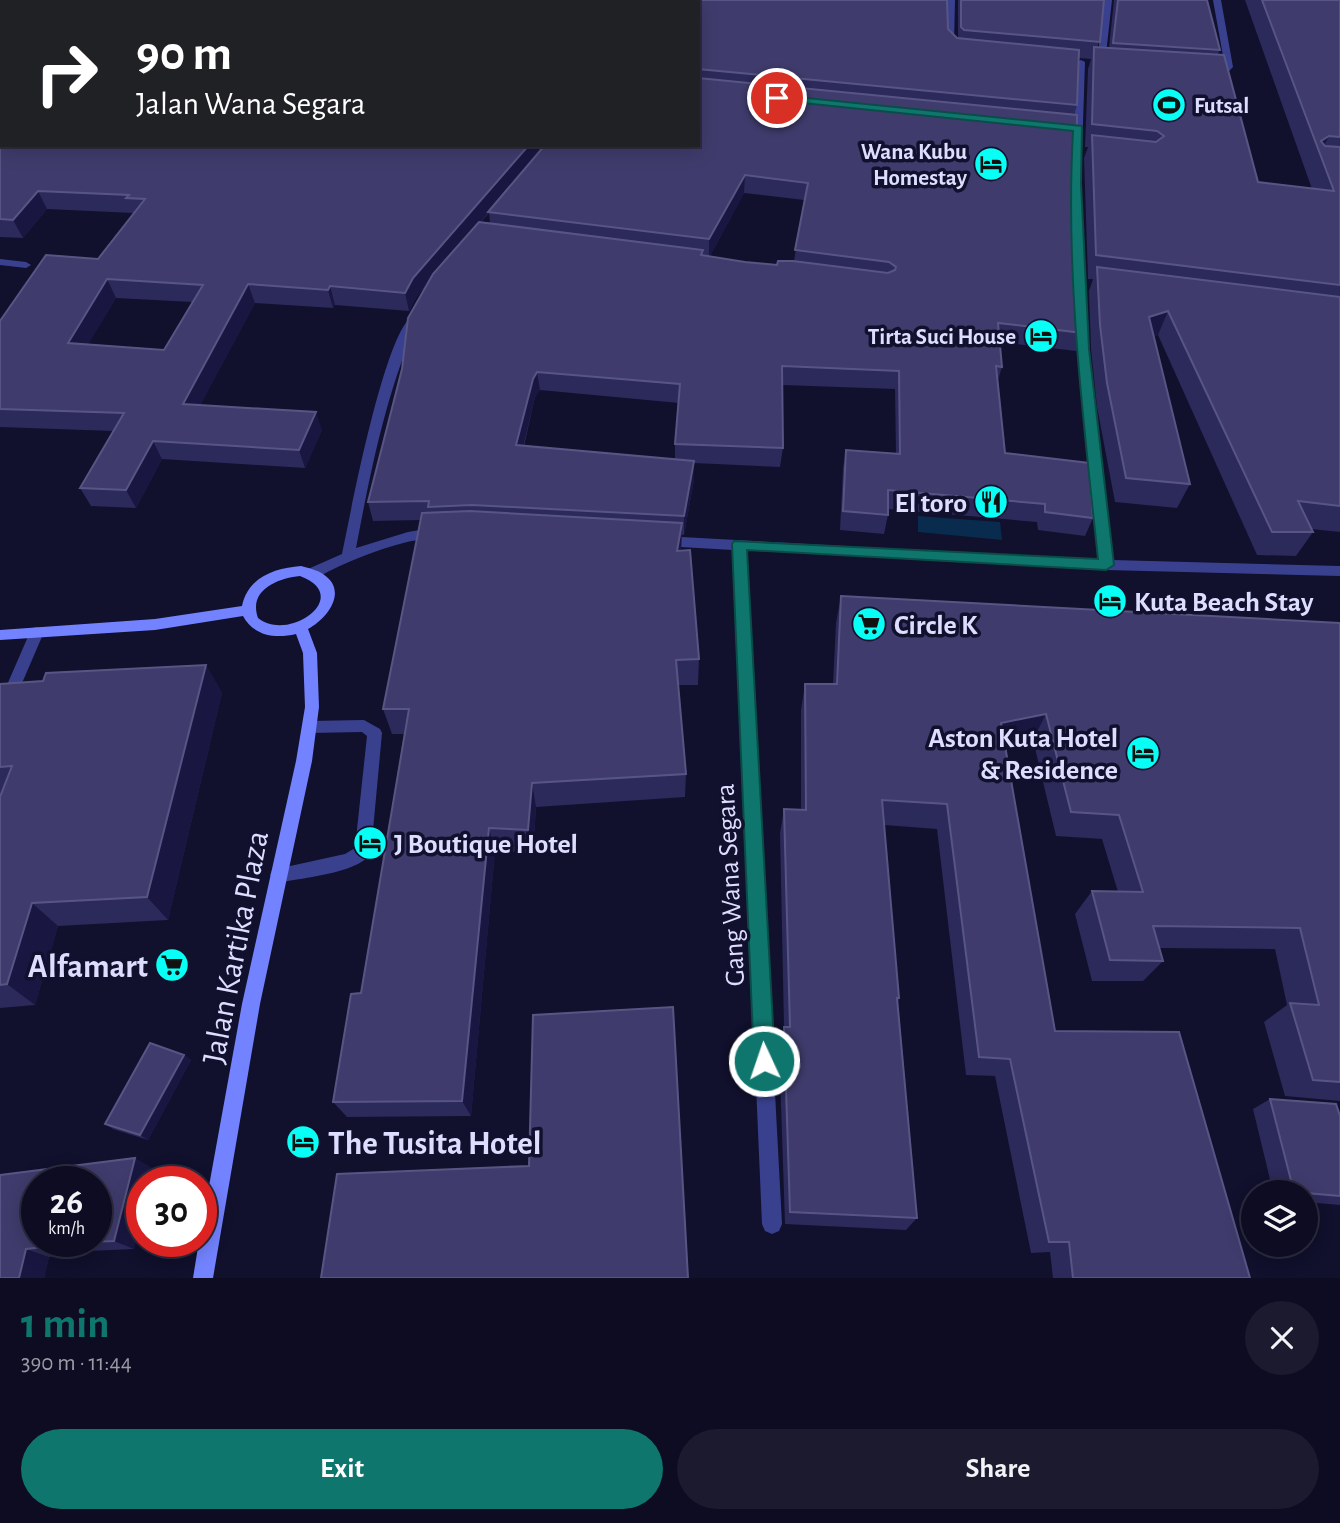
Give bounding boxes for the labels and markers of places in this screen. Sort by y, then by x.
pin [747,68,807,128]
sports icon: Futsal [1150,86,1188,124]
place label: Futsal [1194,95,1249,118]
place label: Wana Kubu Homestay [861,141,968,190]
hotel icon: Wana Kubu Homestay [972,145,1010,183]
hotel icon: Tirta Suci House [1022,317,1060,355]
place label: Tirta Suci House [868,326,1016,349]
restaurant icon: El toro [972,483,1010,521]
place label: El toro [894,490,967,518]
hotel icon: Kuta Beach Stay [1091,582,1129,620]
place label: Kuta Beach Stay [1134,589,1314,617]
supermarket icon: Circle K [850,605,888,643]
place label: Circle K [894,612,978,640]
place label: Aston Kuta Hotel & Residence [928,725,1118,785]
hotel icon: Aston Kuta Hotel & Residence [1124,734,1162,772]
hotel icon: J Boutique Hotel [351,824,389,862]
place label: J Boutique Hotel [394,831,578,859]
supermarket icon: Alfamart [153,946,191,984]
place label: Alfamart [28,951,148,984]
hotel icon: The Tusita Hotel [284,1123,322,1161]
place label: The Tusita Hotel [328,1128,541,1161]

